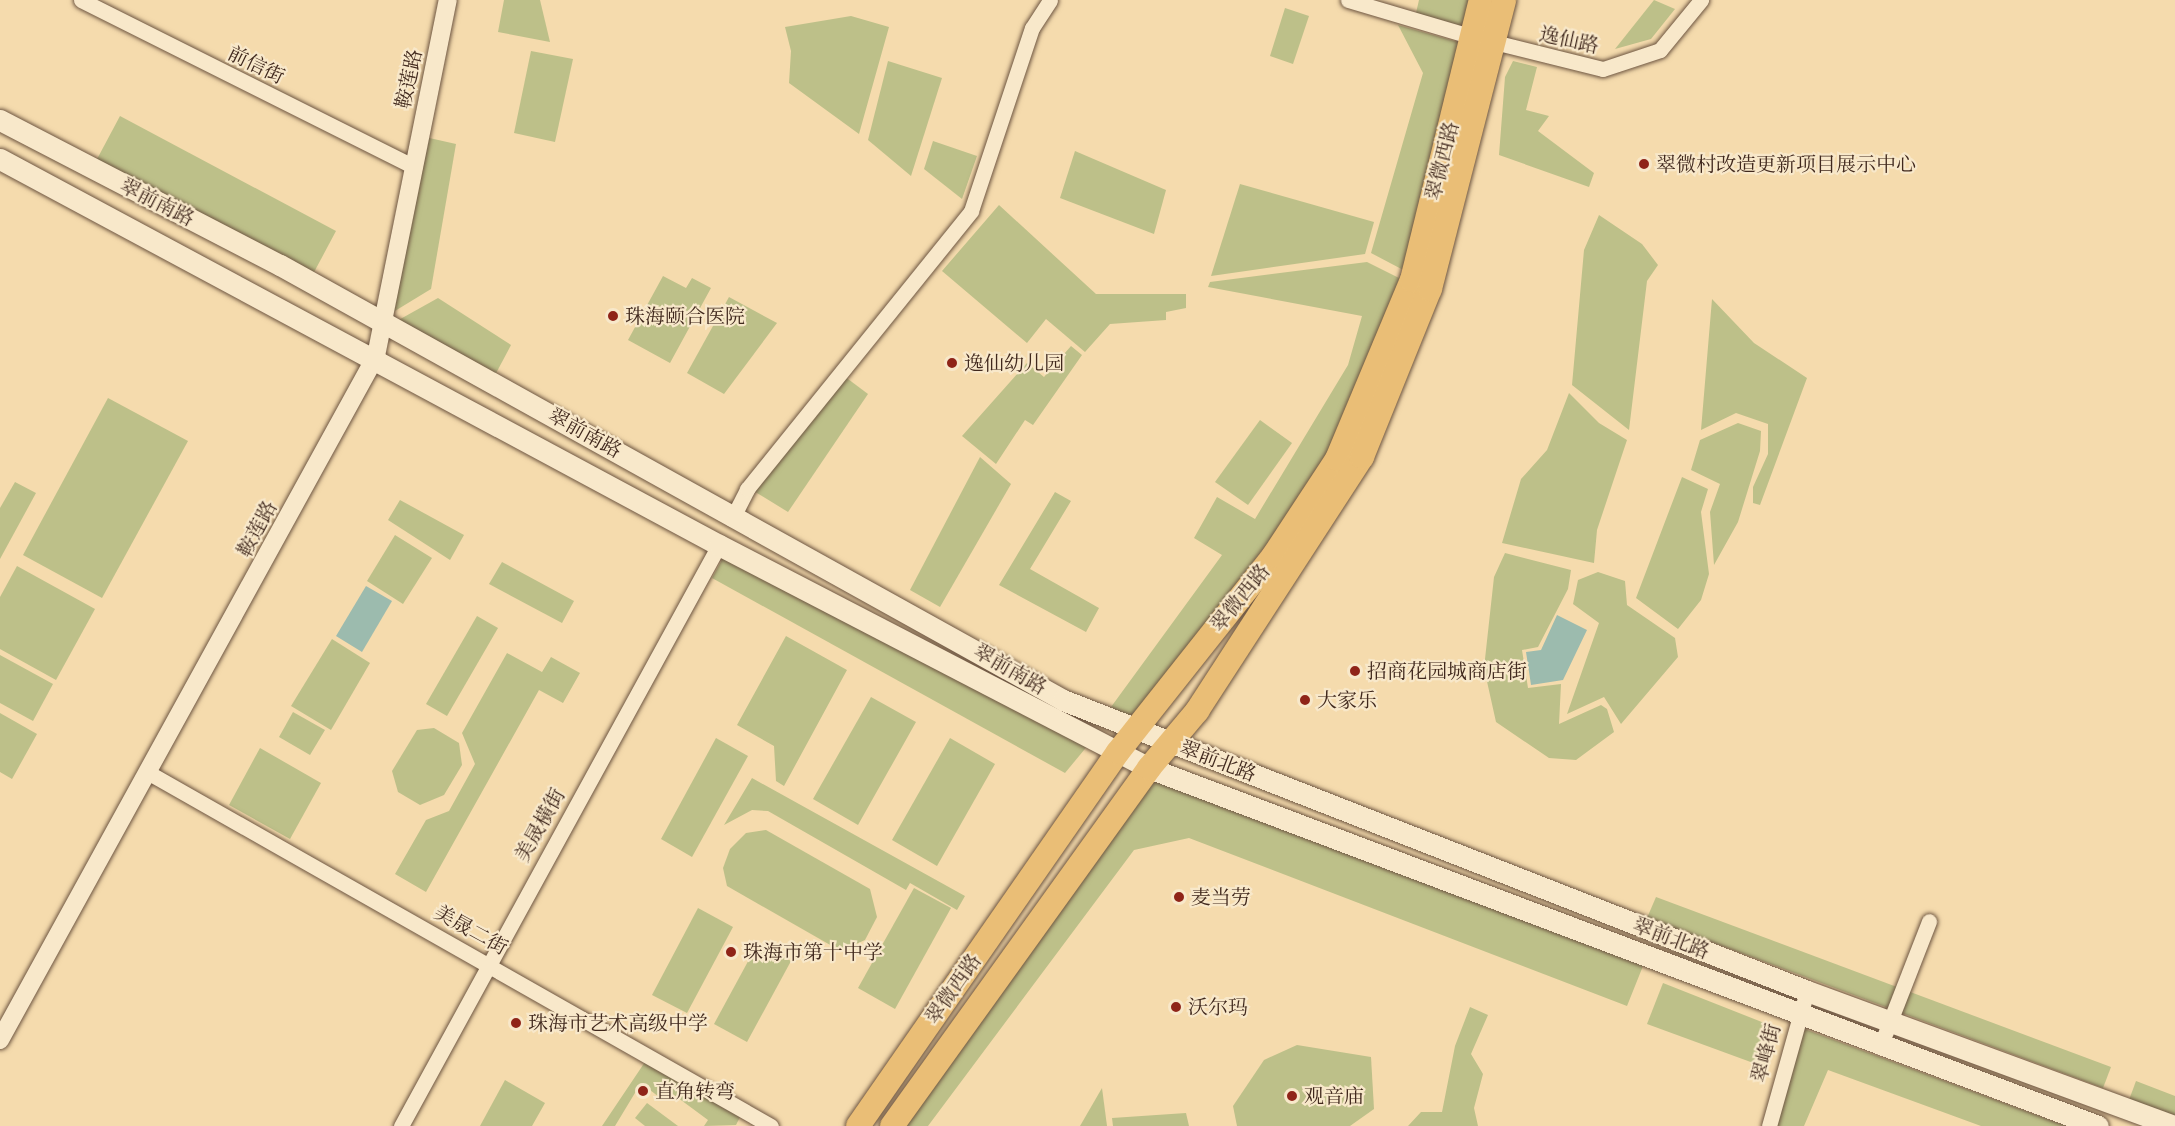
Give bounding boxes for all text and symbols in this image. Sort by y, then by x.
street label: 逸仙路 [1537,22,1601,58]
street label: 前信街 [224,41,288,89]
street label: 鞍莲路 [391,47,427,111]
street label: 翠微西路 [1421,119,1463,203]
place label: 翠微村改造更新项目展示中心 [1656,152,1916,176]
marker: 翠微村改造更新项目展示中心 [1637,157,1651,171]
street label: 翠前南路 [116,173,198,231]
place label: 珠海颐合医院 [625,304,745,328]
marker: 珠海颐合医院 [606,309,620,323]
place label: 逸仙幼儿园 [964,351,1064,375]
marker: 逸仙幼儿园 [945,356,959,370]
street label: 翠前南路 [544,403,626,463]
street label: 鞍莲路 [232,497,282,561]
street label: 翠微西路 [1206,559,1274,637]
street label: 翠前南路 [969,639,1051,699]
place label: 招商花园城商店街 [1367,659,1527,683]
marker: 招商花园城商店街 [1348,664,1362,678]
place label: 大家乐 [1317,688,1377,712]
marker: 大家乐 [1298,693,1312,707]
street label: 翠前北路 [1176,735,1260,787]
street label: 美晟橫街 [510,784,570,866]
place label: 麦当劳 [1191,885,1251,909]
marker: 麦当劳 [1172,890,1186,904]
street label: 美晟二街 [430,900,512,960]
street label: 翠前北路 [1629,912,1713,964]
place label: 珠海市第十中学 [743,940,883,964]
marker: 珠海市第十中学 [724,945,738,959]
street label: 翠微西路 [920,949,986,1029]
place label: 沃尔玛 [1188,995,1248,1019]
marker: 沃尔玛 [1169,1000,1183,1014]
place label: 珠海市艺术高级中学 [528,1011,708,1035]
marker: 珠海市艺术高级中学 [509,1016,523,1030]
street label: 翠峰街 [1747,1021,1785,1085]
place label: 直角转弯 [655,1079,735,1103]
marker: 直角转弯 [636,1084,650,1098]
place label: 观音庙 [1304,1084,1364,1108]
marker: 观音庙 [1285,1089,1299,1103]

